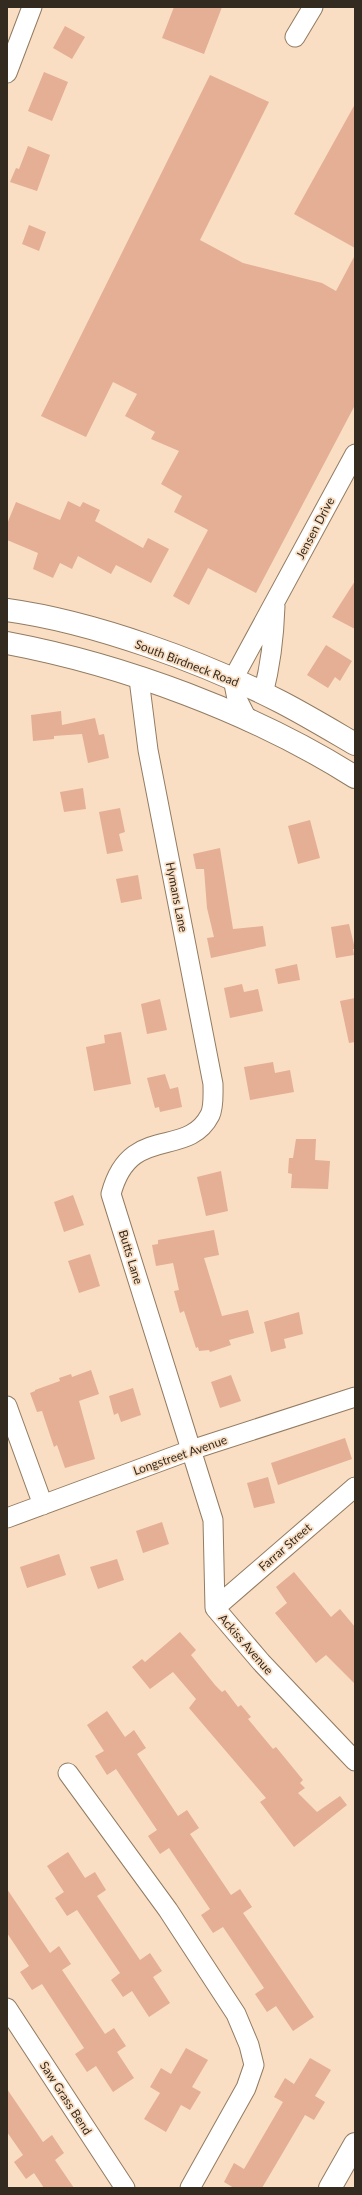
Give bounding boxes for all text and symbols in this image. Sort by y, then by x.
street label: Jensen Drive [292,495,338,561]
street label: South Birdneck Road [133,636,241,690]
street label: Hymans Lane [163,861,191,933]
street label: Butts Lane [116,1228,146,1286]
street label: Longstreet Avenue [131,1432,229,1478]
street label: Farrar Street [255,1519,315,1574]
street label: Ackiss Avenue [216,1611,276,1677]
street label: Saw Grass Bend [37,2059,95,2137]

